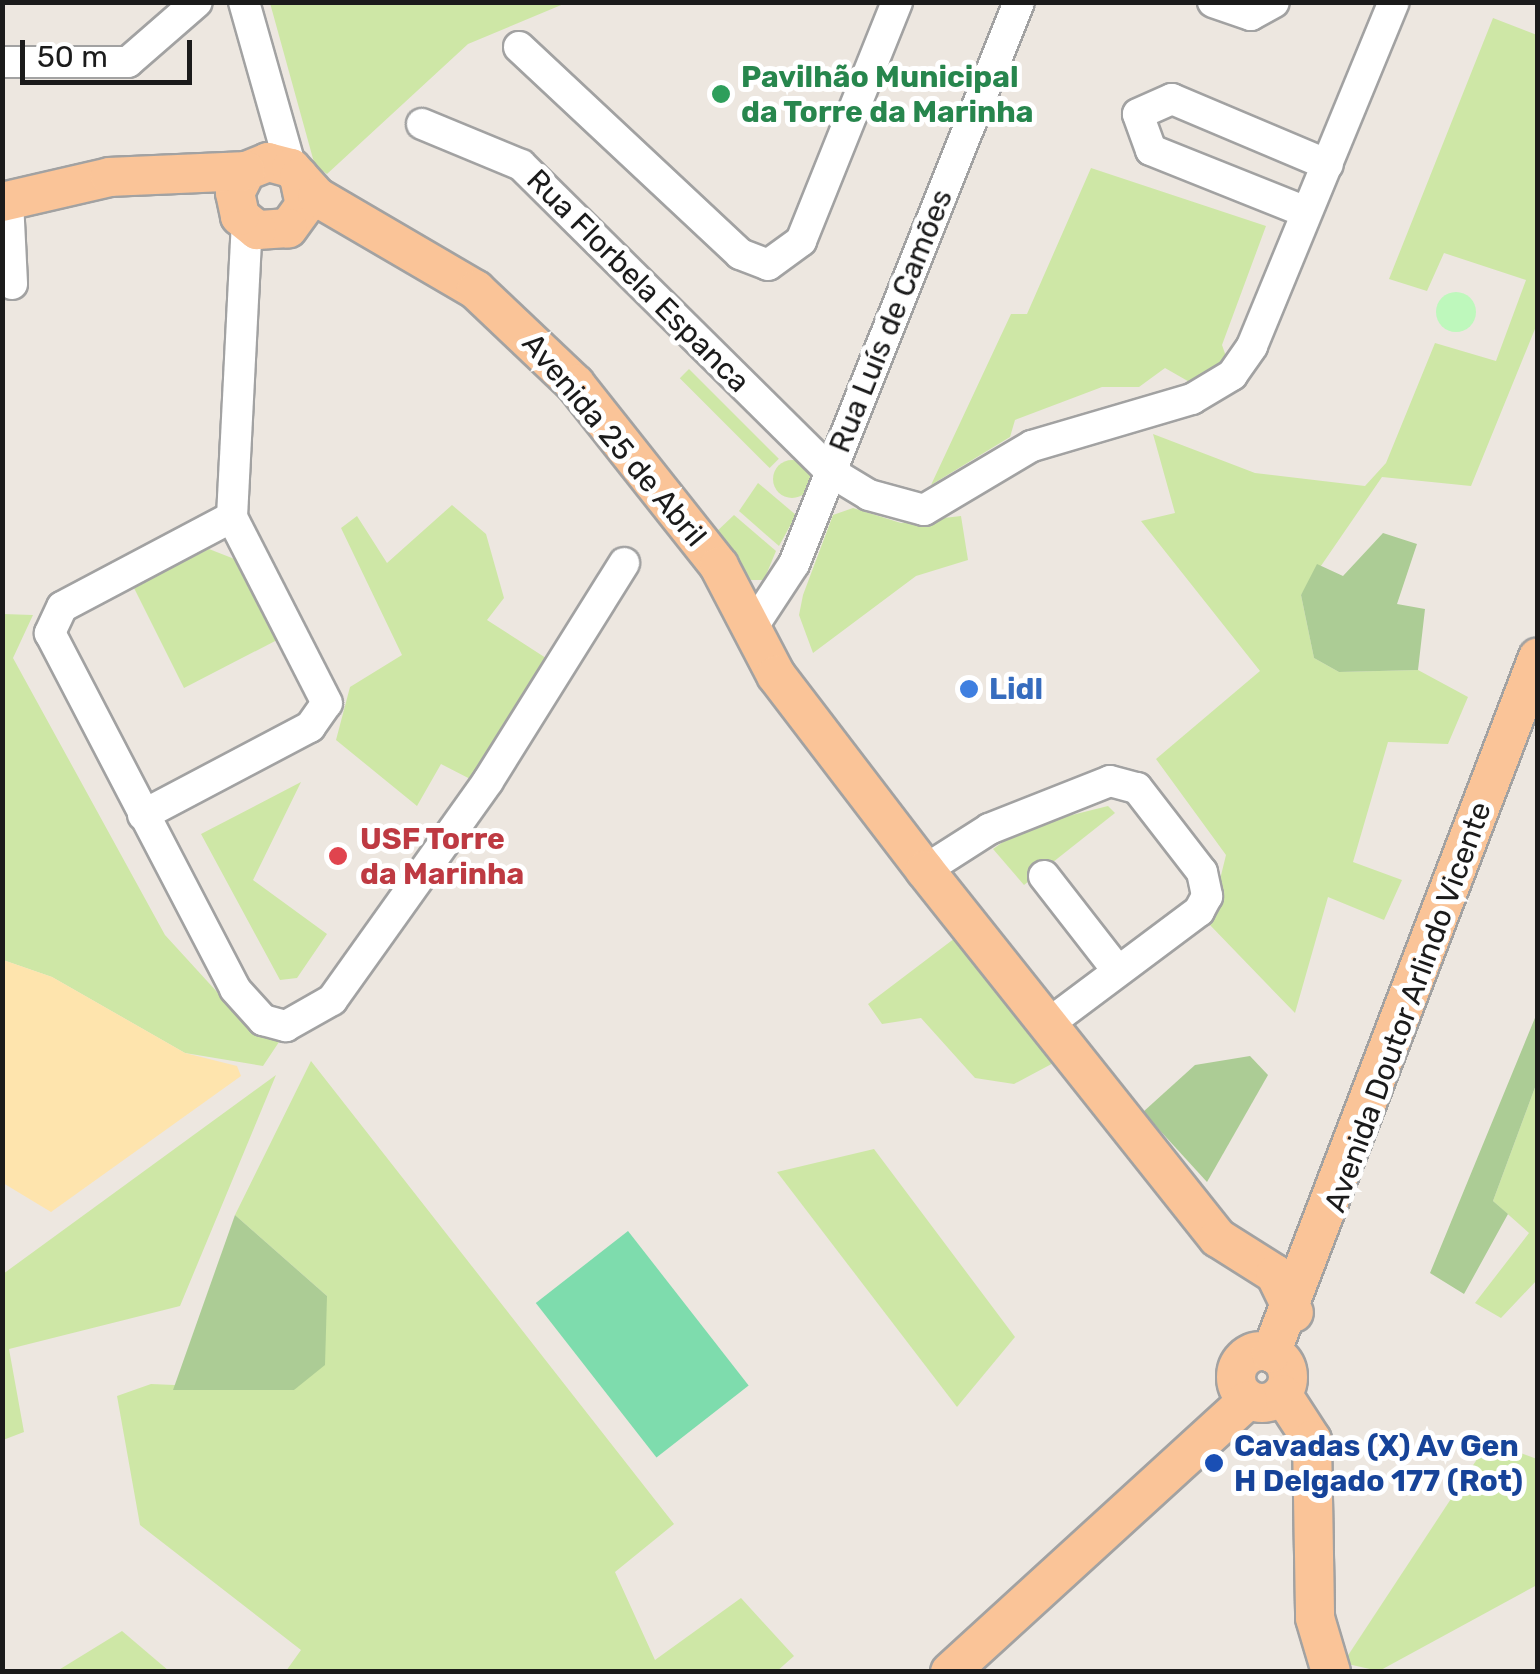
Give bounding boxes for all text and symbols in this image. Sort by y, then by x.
scale bar [25,20,198,82]
text: 50 m [37,39,108,75]
place label: Pavilhão Municipal da Torre da Marinha [741,59,1034,130]
marker: Pavilhão Municipal da Torre da Marinha [710,83,732,105]
street label: Rua Florbela Espanca [519,162,757,400]
street label: Rua Luís de Camões [822,184,960,458]
street label: Avenida 25 de Abril [514,326,714,554]
place label: Lidl [989,671,1043,707]
marker: Lidl [958,678,980,700]
street label: Avenida Doutor Arlindo Vicente [1316,796,1500,1218]
place label: USF Torre da Marinha [360,821,524,892]
marker: USF Torre da Marinha [325,843,351,869]
place label: Cavadas (X) Av Gen H Delgado 177 (Rot) [1234,1428,1523,1498]
marker: Cavadas (X) Av Gen H Delgado 177 (Rot) [1203,1452,1225,1474]

